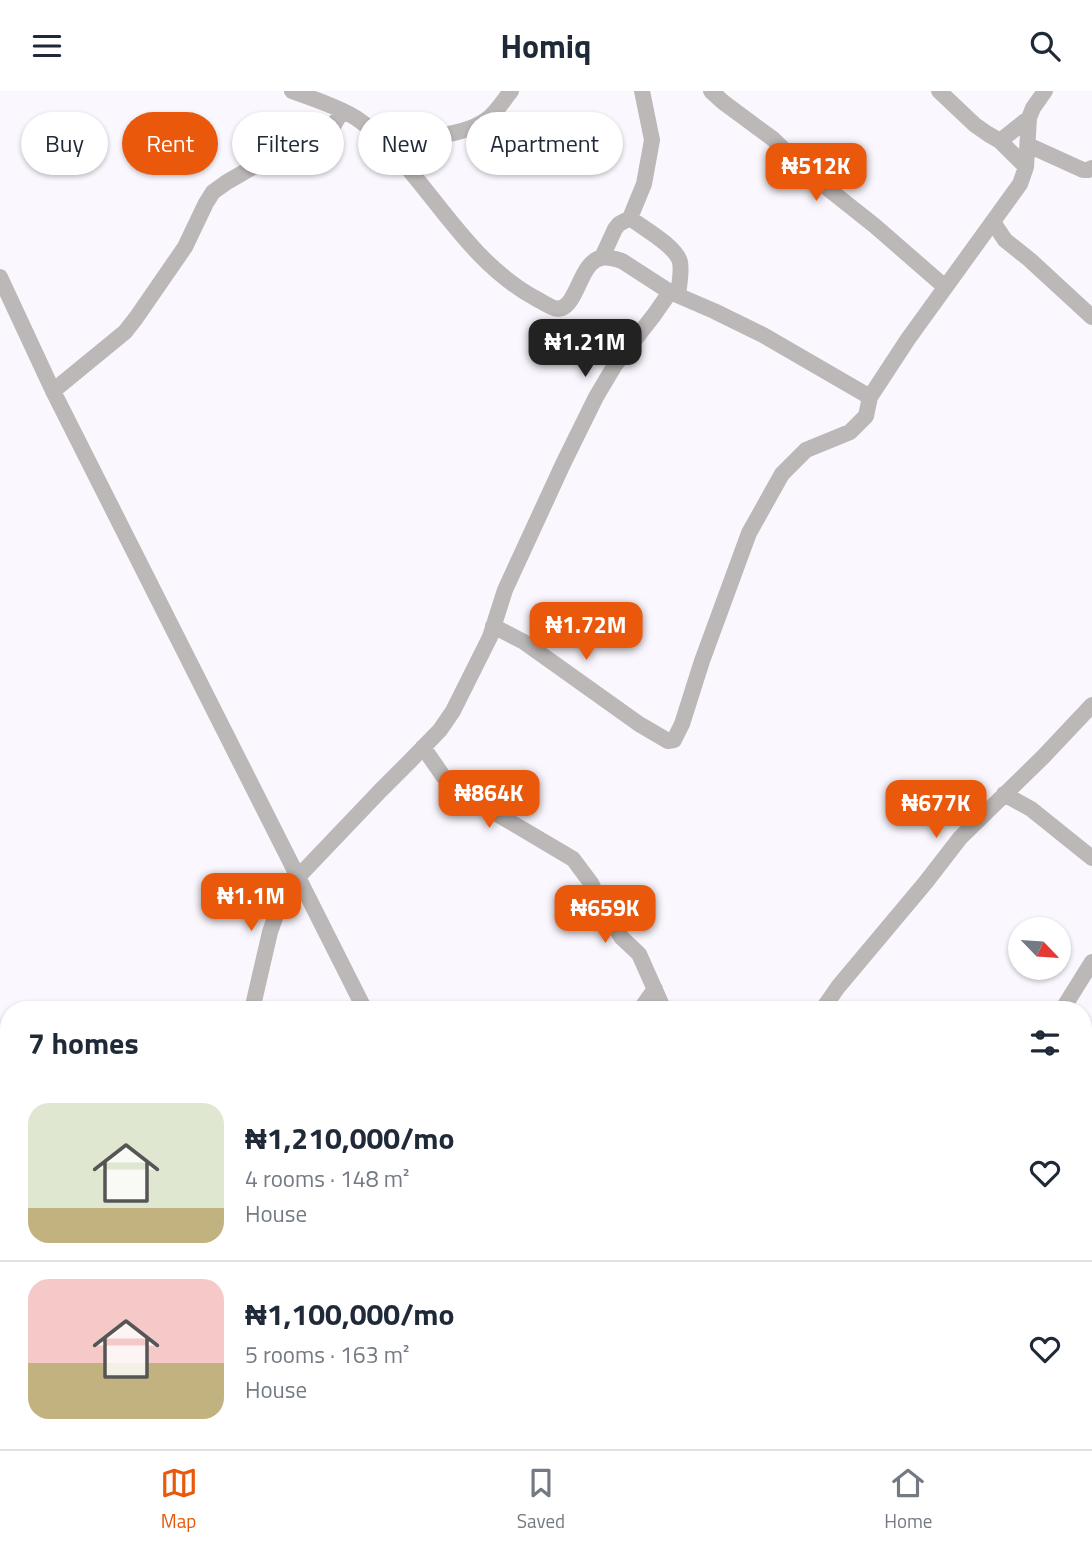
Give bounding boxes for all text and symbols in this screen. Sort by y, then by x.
text: Homiq [501,22,591,70]
icon: menu [28,27,66,65]
icon: search [1026,27,1064,65]
chip: Buy [21,112,108,175]
chip: Rent [122,112,218,175]
chip: Filters [232,112,344,175]
chip: New [358,112,452,175]
chip: Apartment [466,112,623,175]
pin: ₦512K [767,143,865,203]
text: ₦512K [782,148,850,183]
pin: ₦1.21M [528,320,642,379]
text: ₦1.21M [545,324,625,359]
pin: ₦1.72M [529,603,643,662]
text: ₦1.72M [546,607,626,642]
pin: ₦864K [440,771,538,830]
text: ₦864K [455,775,523,810]
pin: ₦677K [887,781,985,840]
text: ₦677K [902,785,970,820]
pin: ₦1.1M [202,873,300,933]
text: ₦1.1M [217,878,285,913]
pin: ₦659K [556,885,654,945]
text: ₦659K [571,890,639,925]
north arrow [1008,917,1071,980]
map controls [1008,917,1071,980]
text: 7 homes [28,1020,139,1066]
icon: filters [1026,1024,1064,1062]
text: ₦1,210,000/mo [245,1115,455,1161]
icon: home [84,1131,168,1215]
icon: heart [1026,1154,1064,1192]
text: 4 rooms · 148 m² [245,1161,409,1196]
text: House [245,1196,307,1231]
text: ₦1,100,000/mo [245,1291,455,1337]
icon: home [84,1307,168,1391]
icon: heart [1026,1330,1064,1368]
text: 5 rooms · 163 m² [245,1337,409,1372]
text: House [245,1372,307,1407]
tab: Map [160,1464,198,1535]
tab: Saved [517,1464,565,1535]
tab: Home [884,1464,932,1535]

